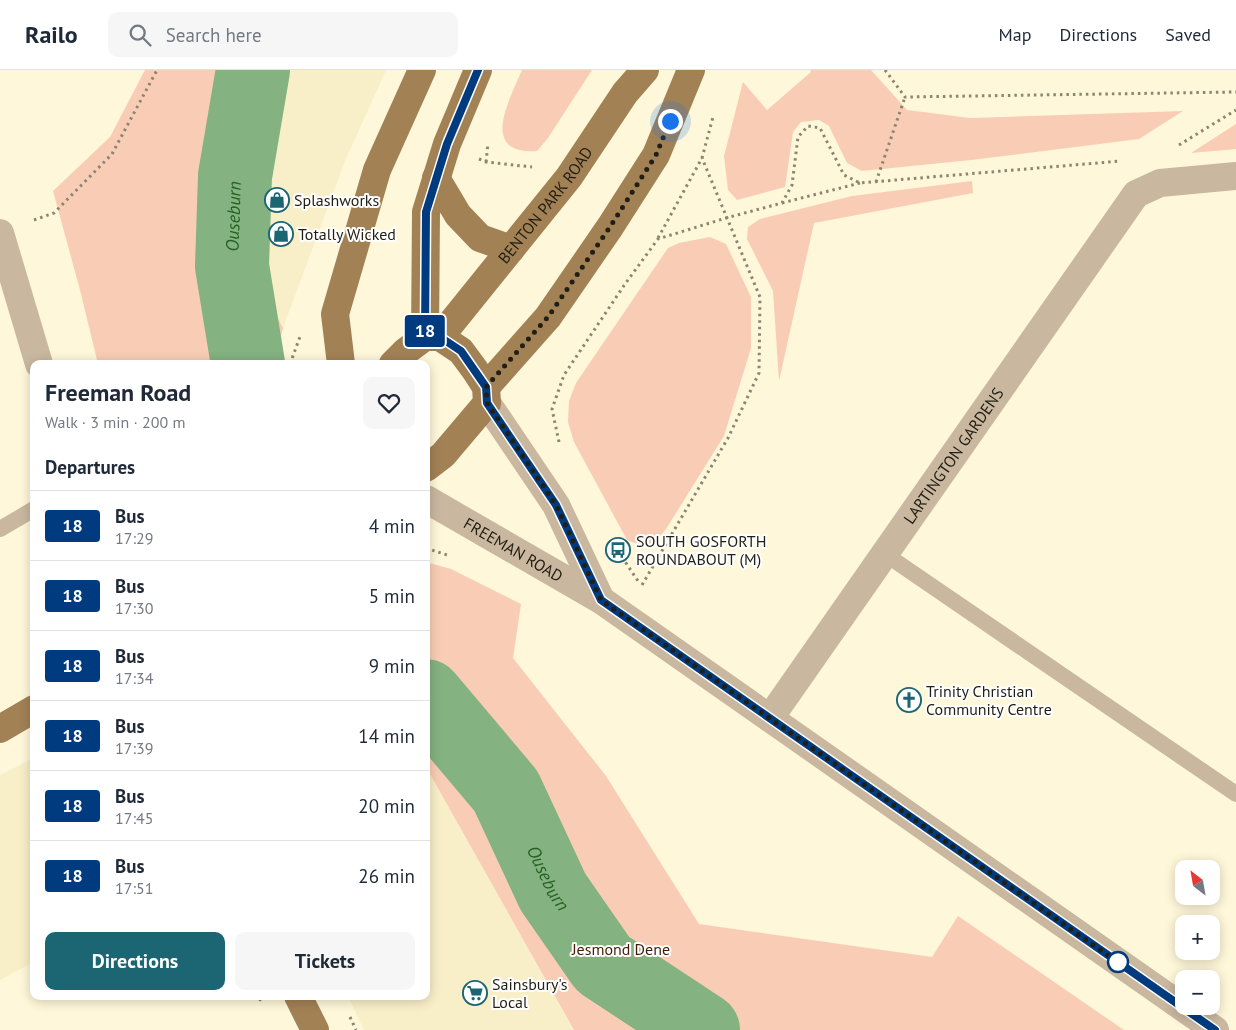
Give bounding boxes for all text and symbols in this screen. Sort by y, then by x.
search box [108,12,458,57]
text: Railo [25,19,78,50]
icon: search [126,21,154,49]
text: Search here [166,23,262,47]
text: Map [999,23,1031,46]
text: Directions [1059,23,1137,46]
text: Saved [1165,23,1211,46]
your location [658,109,683,134]
street label: BENTON PARK ROAD [494,143,597,267]
water label: Ouseburn [220,181,246,252]
shop icon: Splashworks [264,187,290,213]
place label: Splashworks [294,190,380,210]
shop icon: Totally Wicked [268,221,294,247]
place label: Totally Wicked [298,224,396,244]
line badge: 18 [402,315,448,347]
text: 18 [415,319,435,342]
text: Freeman Road [45,377,191,408]
button: heart [363,377,415,429]
street label: LARTINGTON GARDENS [899,384,1008,528]
text: Walk · 3 min · 200 m [45,412,185,432]
text: Departures [45,455,135,479]
text: Bus [115,504,144,528]
street label: FREEMAN ROAD [460,513,567,586]
text: 18 [62,514,83,537]
text: 4 min [369,514,415,538]
text: 17:29 [115,528,153,548]
place label: SOUTH GOSFORTH ROUNDABOUT (M) [636,531,766,569]
bus stop icon: SOUTH GOSFORTH ROUNDABOUT (M) [605,537,631,563]
text: Bus [115,574,144,598]
text: 18 [62,584,83,607]
text: 5 min [369,584,415,608]
text: 17:30 [115,598,153,618]
text: Bus [115,644,144,668]
text: 18 [62,654,83,677]
text: 9 min [369,654,415,678]
text: 17:34 [115,668,153,688]
place label: Trinity Christian Community Centre [926,681,1052,719]
church icon: Trinity Christian Community Centre [896,687,922,713]
text: Bus [115,714,144,738]
text: 18 [62,724,83,747]
text: 14 min [358,724,415,748]
text: 17:39 [115,738,153,758]
text: Bus [115,784,144,808]
text: 18 [62,794,83,817]
text: 20 min [358,794,415,818]
text: 17:45 [115,808,153,828]
water label: Ouseburn [522,842,575,915]
text: Bus [115,854,144,878]
north arrow [1175,860,1220,905]
map controls [1175,860,1220,1015]
text: 18 [62,864,83,887]
text: 26 min [358,864,415,888]
text: 17:51 [115,878,153,898]
button: + [1175,915,1220,960]
button: Directions [45,932,225,990]
button: Tickets [235,932,415,990]
park label: Jesmond Dene [571,939,670,959]
unlabelled marker [1107,951,1129,973]
button: − [1175,970,1220,1015]
place label: Sainsbury's Local [492,974,568,1012]
supermarket icon: Sainsbury's Local [462,980,488,1006]

